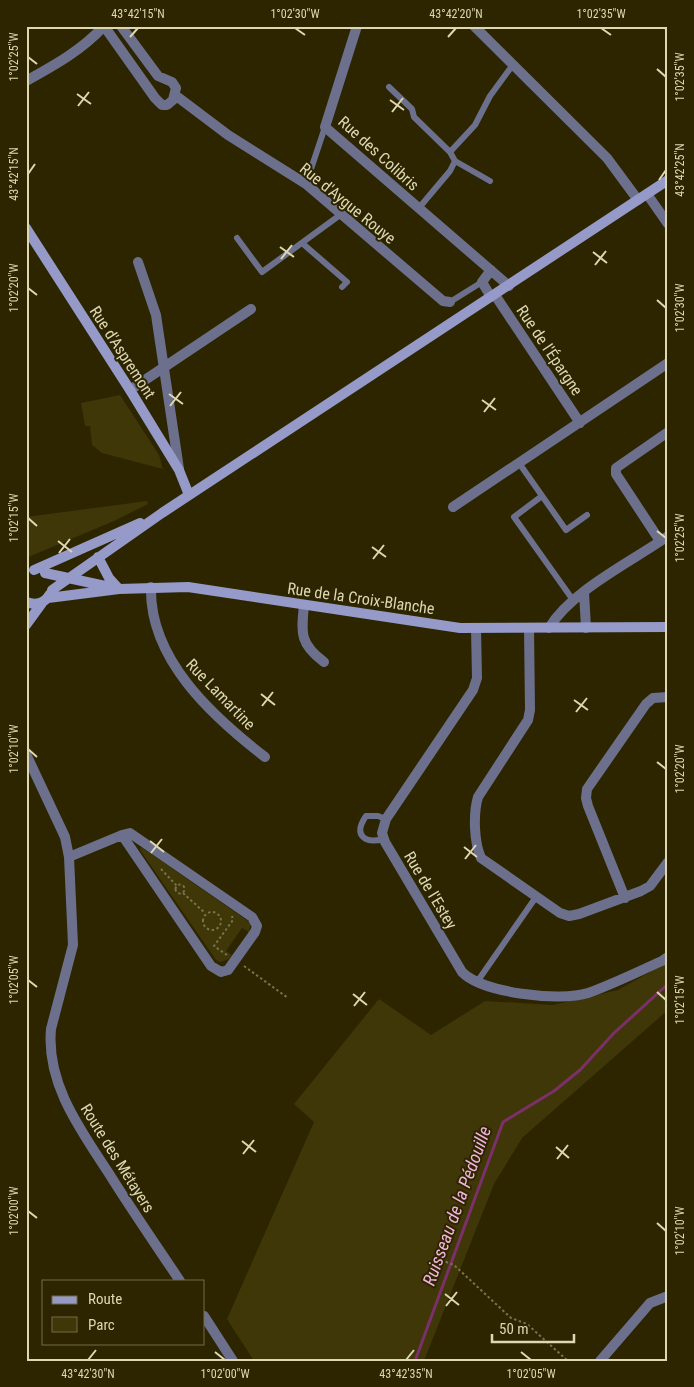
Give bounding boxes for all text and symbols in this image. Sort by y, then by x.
text: 43°42'15"N [111,7,165,21]
text: 1°02'30"W [270,7,320,21]
text: 43°42'20"N [429,7,483,21]
text: 1°02'35"W [576,7,626,21]
text: 1°02'25"W [7,32,21,82]
text: 1°02'35"W [673,52,687,102]
street label: Rue des Colibris [334,112,423,195]
text: 43°42'25"N [673,143,687,197]
text: 43°42'15"N [7,147,21,201]
street label: Rue d'Aygue Rouye [296,159,399,248]
text: 1°02'20"W [7,263,21,313]
text: 1°02'30"W [673,283,687,333]
street label: Rue d'Aspremont [86,302,160,402]
street label: Rue de l'Épargne [513,302,587,399]
text: 1°02'15"W [7,493,21,543]
text: 1°02'25"W [673,513,687,563]
street label: Rue de la Croix-Blanche [286,579,436,618]
street label: Rue Lamartine [182,655,259,734]
text: 1°02'10"W [7,724,21,774]
text: 1°02'20"W [673,744,687,794]
street label: Rue de l'Estey [400,848,461,933]
text: 1°02'05"W [7,955,21,1005]
text: 1°02'15"W [673,975,687,1025]
street label: Route des Métayers [76,1100,159,1216]
water label: Ruisseau de la Pédouille [418,1123,495,1288]
text: 1°02'00"W [7,1186,21,1236]
text: 1°02'10"W [673,1206,687,1256]
legend [42,1280,205,1344]
text: Route [88,1290,122,1308]
scale bar [492,1312,574,1344]
text: Parc [88,1316,115,1334]
text: 50 m [499,1320,529,1338]
text: 43°42'30"N [61,1367,115,1381]
text: 1°02'00"W [200,1367,250,1381]
text: 43°42'35"N [379,1367,433,1381]
text: 1°02'05"W [506,1367,556,1381]

